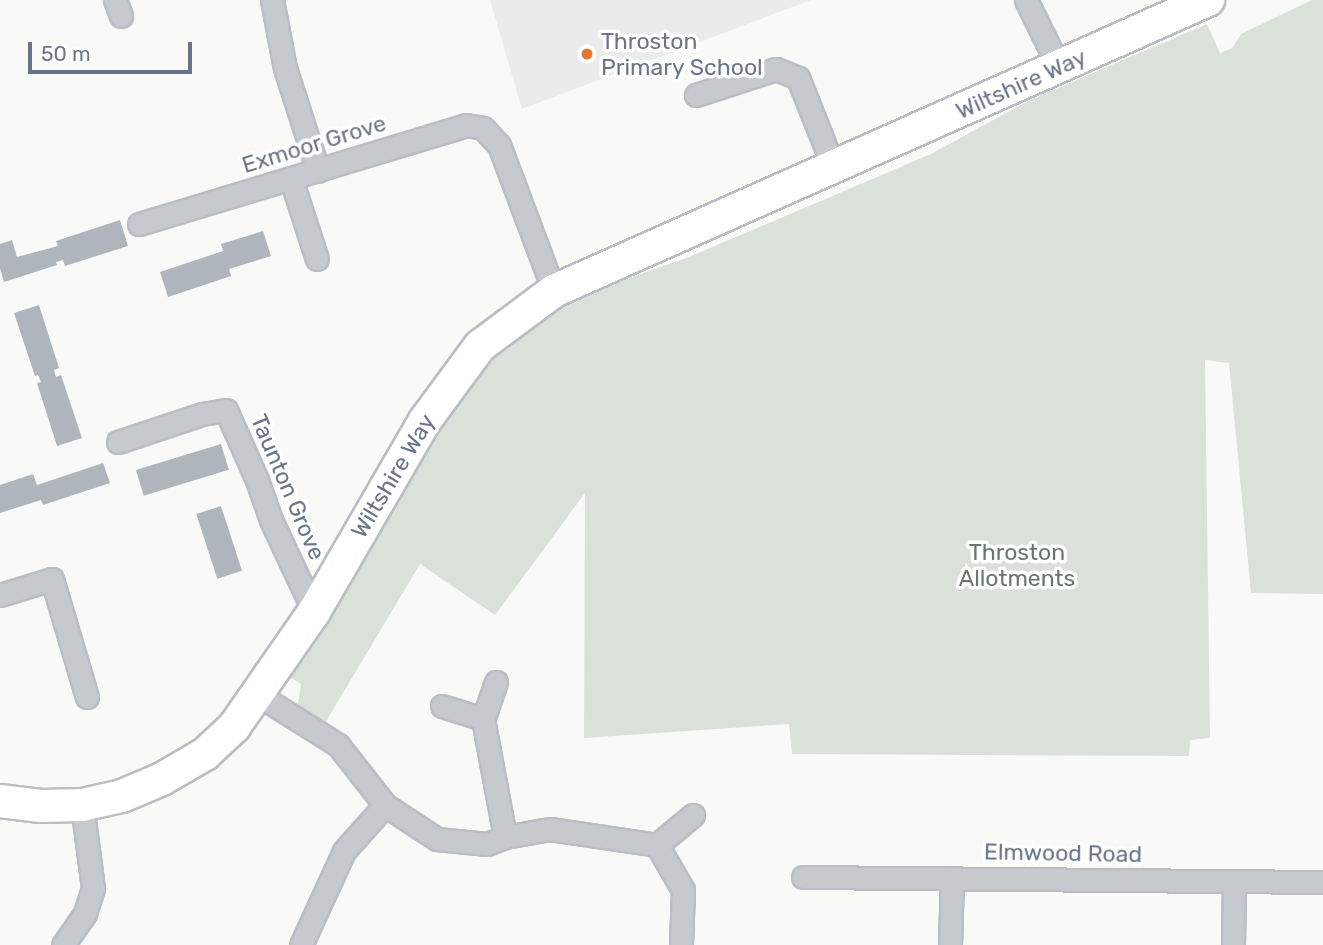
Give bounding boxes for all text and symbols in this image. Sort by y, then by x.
place label: Throston Primary School [601,27,763,81]
scale bar [32,28,196,72]
text: 50 m [41,41,91,66]
street label: Wiltshire Way [951,43,1091,125]
marker: Throston Primary School [579,46,595,62]
street label: Exmoor Grove [238,109,390,179]
street label: Wiltshire Way [345,409,441,543]
street label: Taunton Grove [245,410,331,564]
park label: Throston Allotments [959,538,1075,592]
street label: Elmwood Road [984,838,1142,868]

